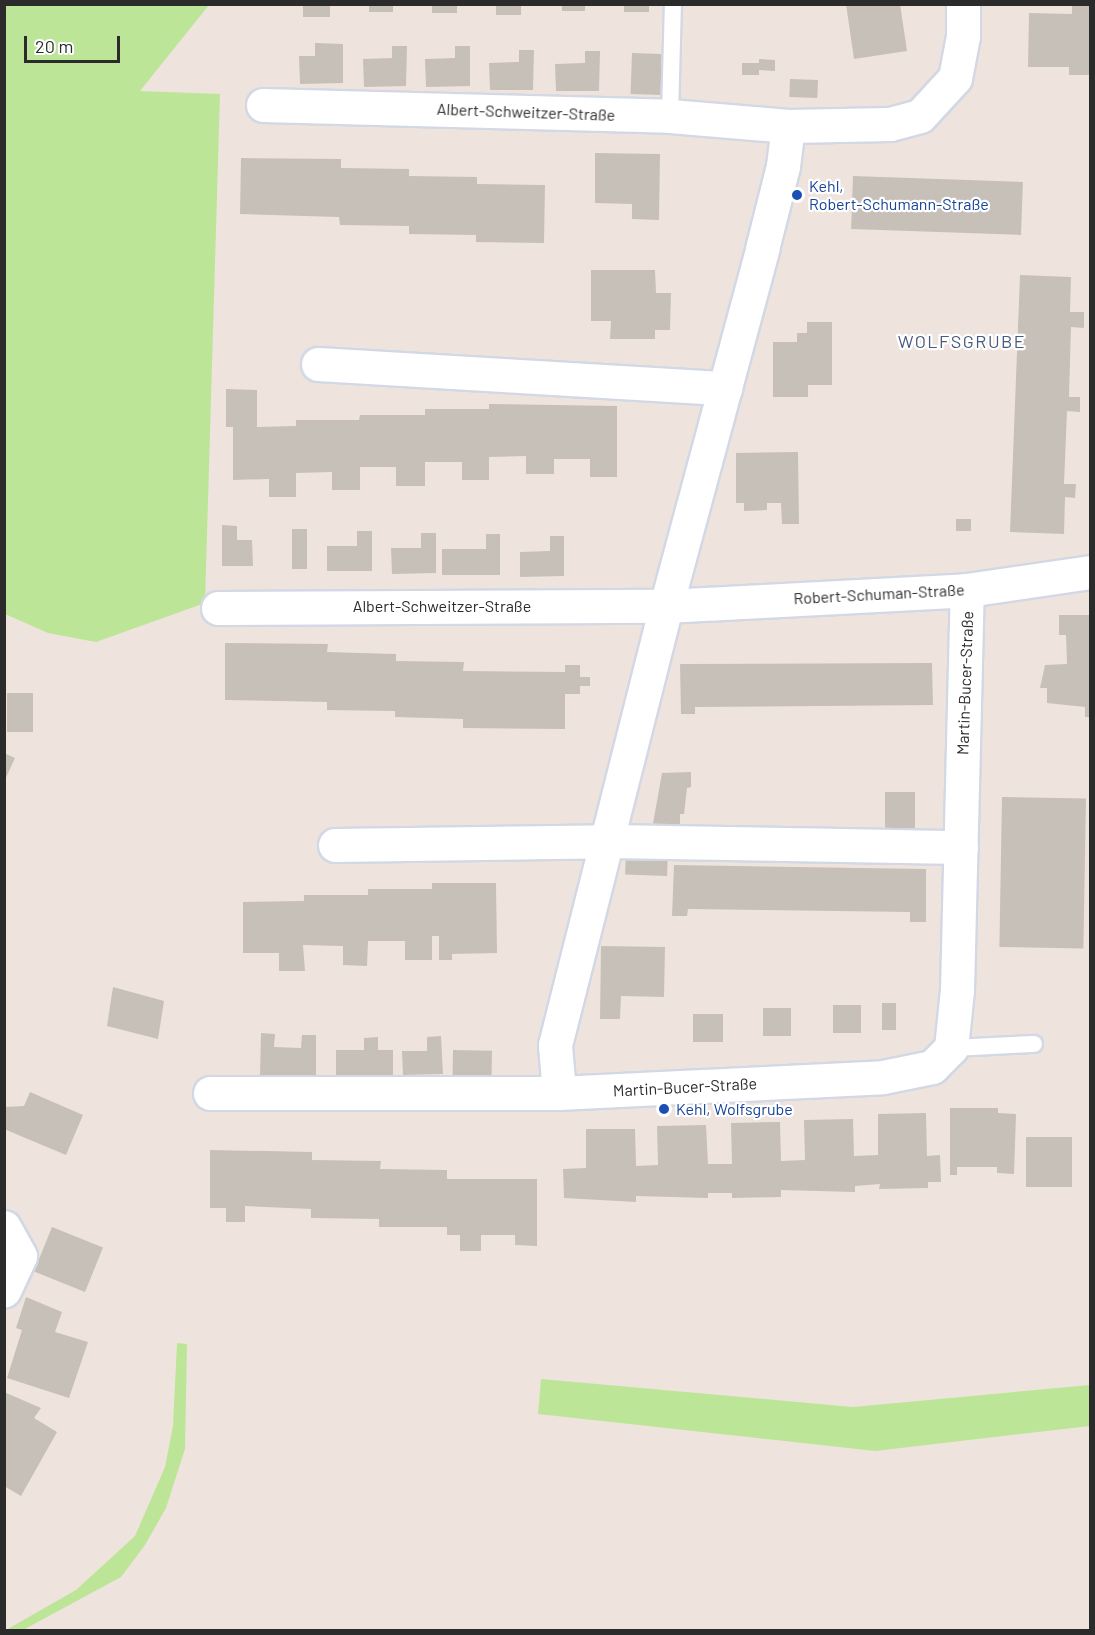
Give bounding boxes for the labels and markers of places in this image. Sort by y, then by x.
place label: Kehl, Robert-Schumann-Straße [809,176,989,214]
marker: Kehl, Robert-Schumann-Straße [790,188,804,202]
place label: Kehl, Wolfsgrube [676,1099,793,1119]
marker: Kehl, Wolfsgrube [657,1102,671,1116]

